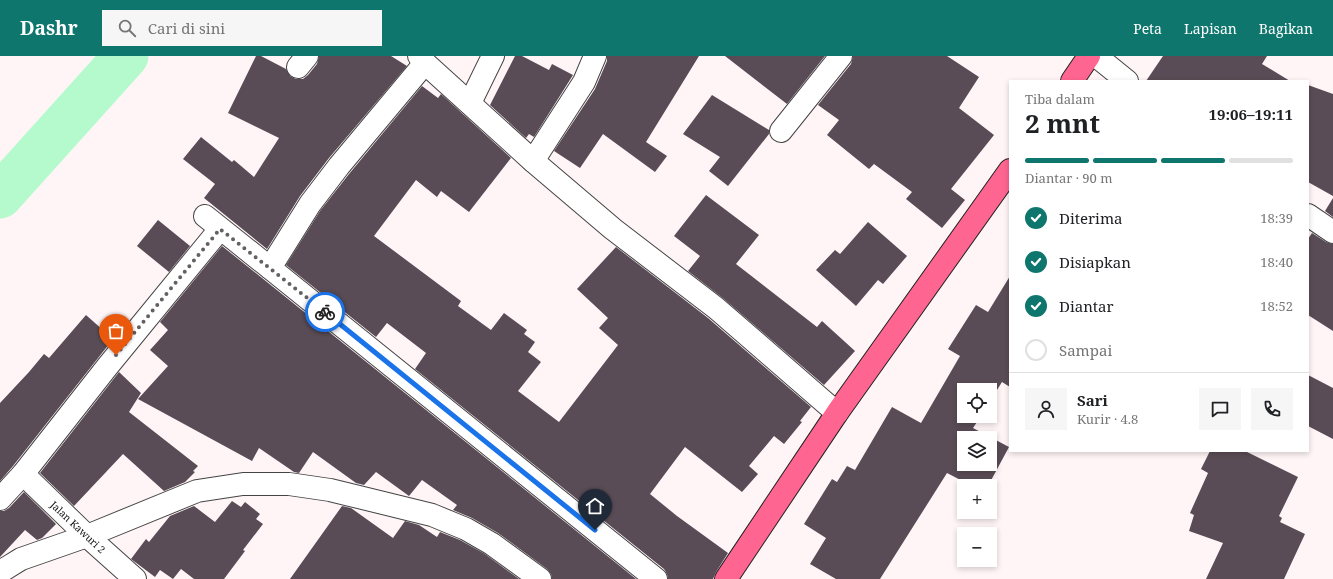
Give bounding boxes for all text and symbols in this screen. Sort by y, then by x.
search box [102,10,382,46]
text: Dashr [20,15,78,41]
icon: search [116,17,138,39]
text: Cari di sini [148,18,225,38]
text: Peta [1133,19,1162,38]
text: Lapisan [1184,19,1237,38]
text: Bagikan [1259,19,1313,38]
text: Tiba dalam [1025,90,1095,108]
text: 19:06–19:11 [1209,104,1293,124]
text: 2 mnt [1025,105,1100,141]
text: Diantar · 90 m [1025,169,1113,187]
icon: check [1025,207,1047,229]
text: Diterima [1059,208,1123,228]
text: 18:39 [1260,209,1293,227]
icon: check [1025,251,1047,273]
text: Disiapkan [1059,252,1131,272]
text: 18:40 [1260,253,1293,271]
courier [305,292,345,332]
icon: check [1025,295,1047,317]
text: Diantar [1059,296,1114,316]
text: 18:52 [1260,297,1293,315]
icon: bike [314,301,336,323]
pin [99,314,133,355]
icon: bag [105,320,127,342]
text: Sampai [1059,340,1112,360]
map controls [957,383,997,567]
button: locate [957,383,997,423]
button: person [1025,388,1067,430]
button: chat [1199,388,1241,430]
button: phone [1251,388,1293,430]
text: Sari [1077,390,1108,410]
text: Kurir · 4.8 [1077,410,1138,428]
button: layers [957,431,997,471]
button: + [957,479,997,519]
pin [578,489,612,530]
icon: home [584,495,606,517]
street label: Jalan Kawuri 2 [47,497,109,556]
button: − [957,527,997,567]

